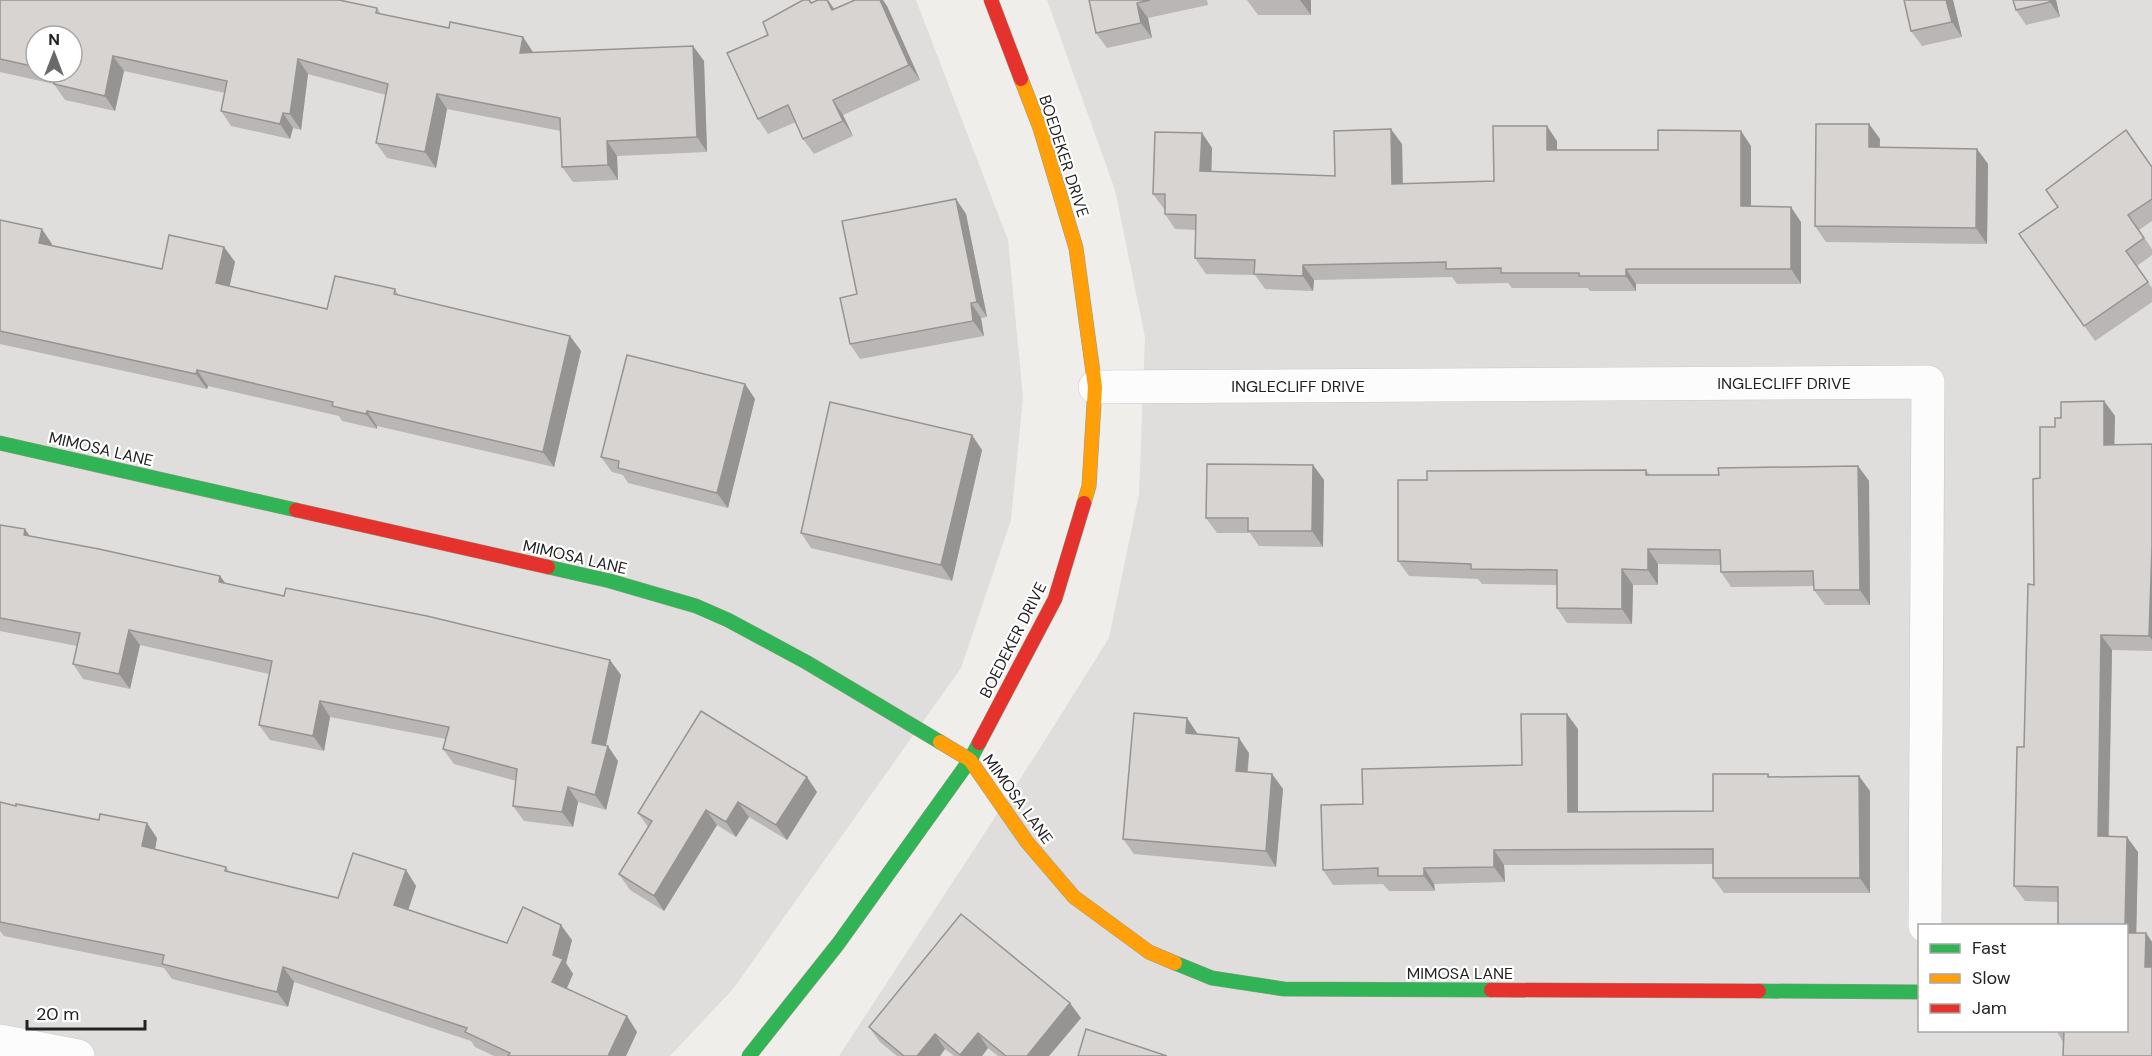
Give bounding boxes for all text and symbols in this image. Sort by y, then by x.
north arrow [24,24,84,84]
text: N [48,29,60,50]
street label: BOEDEKER DRIVE [1034,92,1094,220]
street label: INGLECLIFF DRIVE [1717,373,1851,394]
street label: INGLECLIFF DRIVE [1231,376,1365,397]
street label: MIMOSA LANE [47,427,155,471]
street label: MIMOSA LANE [521,535,629,579]
street label: BOEDEKER DRIVE [975,579,1051,701]
street label: MIMOSA LANE [978,750,1058,848]
legend [1918,924,2128,1032]
text: Fast [1972,936,2007,960]
street label: MIMOSA LANE [1407,963,1513,984]
text: Slow [1972,966,2011,990]
scale bar [27,993,146,1031]
text: Jam [1972,996,2007,1020]
text: 20 m [36,1002,79,1026]

